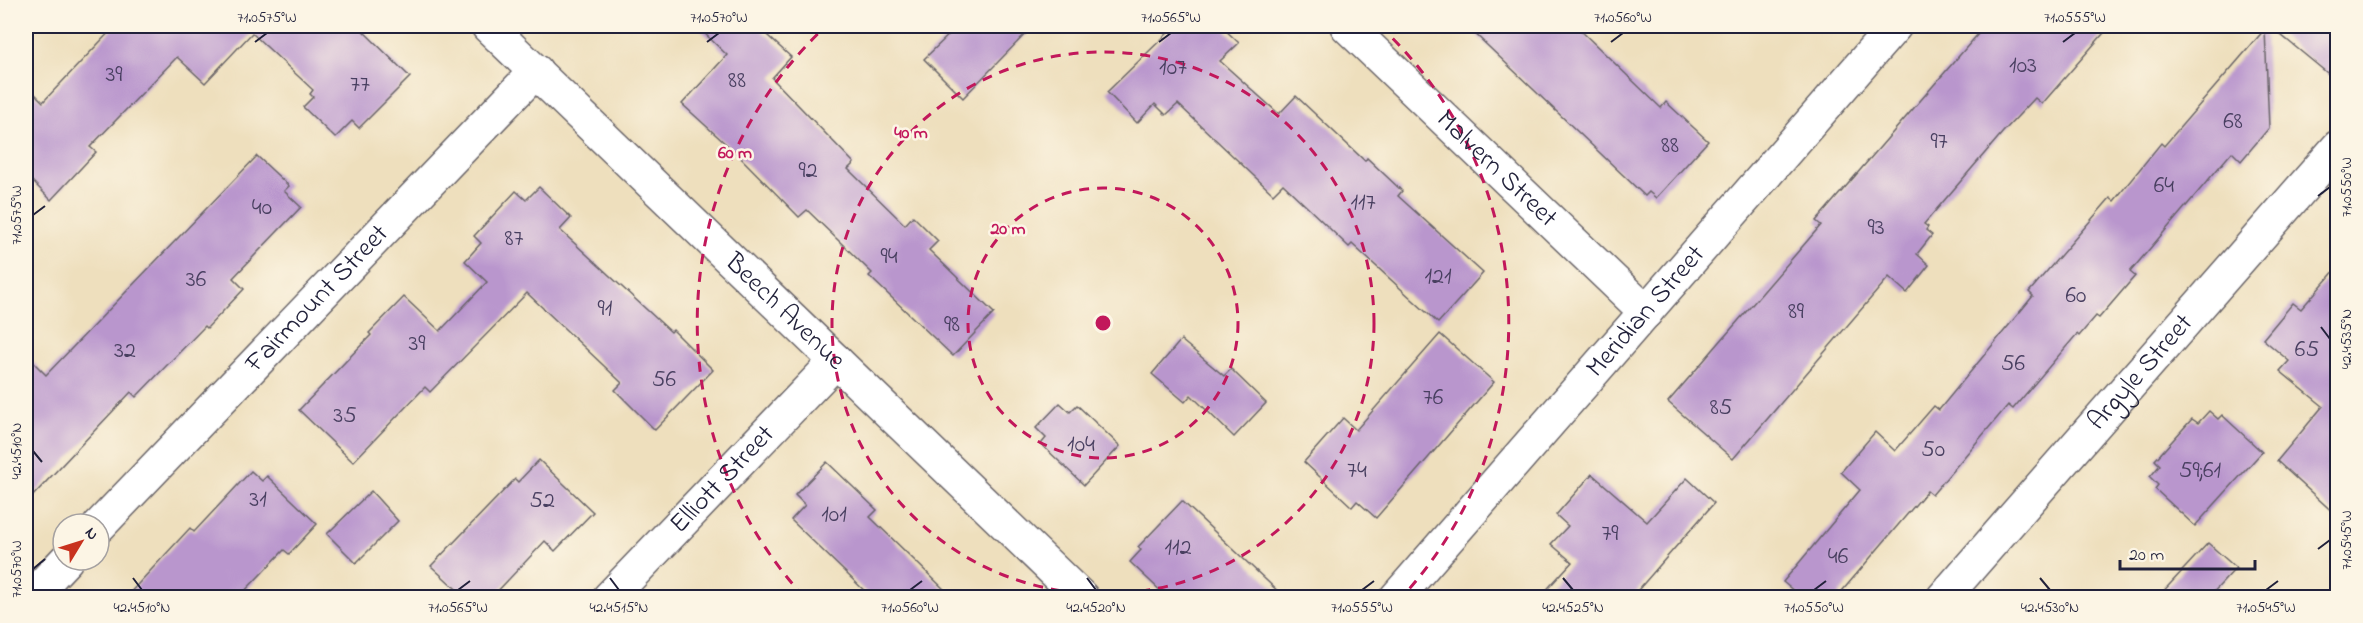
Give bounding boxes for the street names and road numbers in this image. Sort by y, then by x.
street label: Malvern Street [1427,101,1566,237]
street label: Fairmount Street [236,216,398,383]
street label: Meridian Street [1577,237,1715,386]
street label: Beech Avenue [715,243,855,380]
street label: Argyle Street [2079,305,2203,439]
street label: Elliott Street [661,416,784,543]

